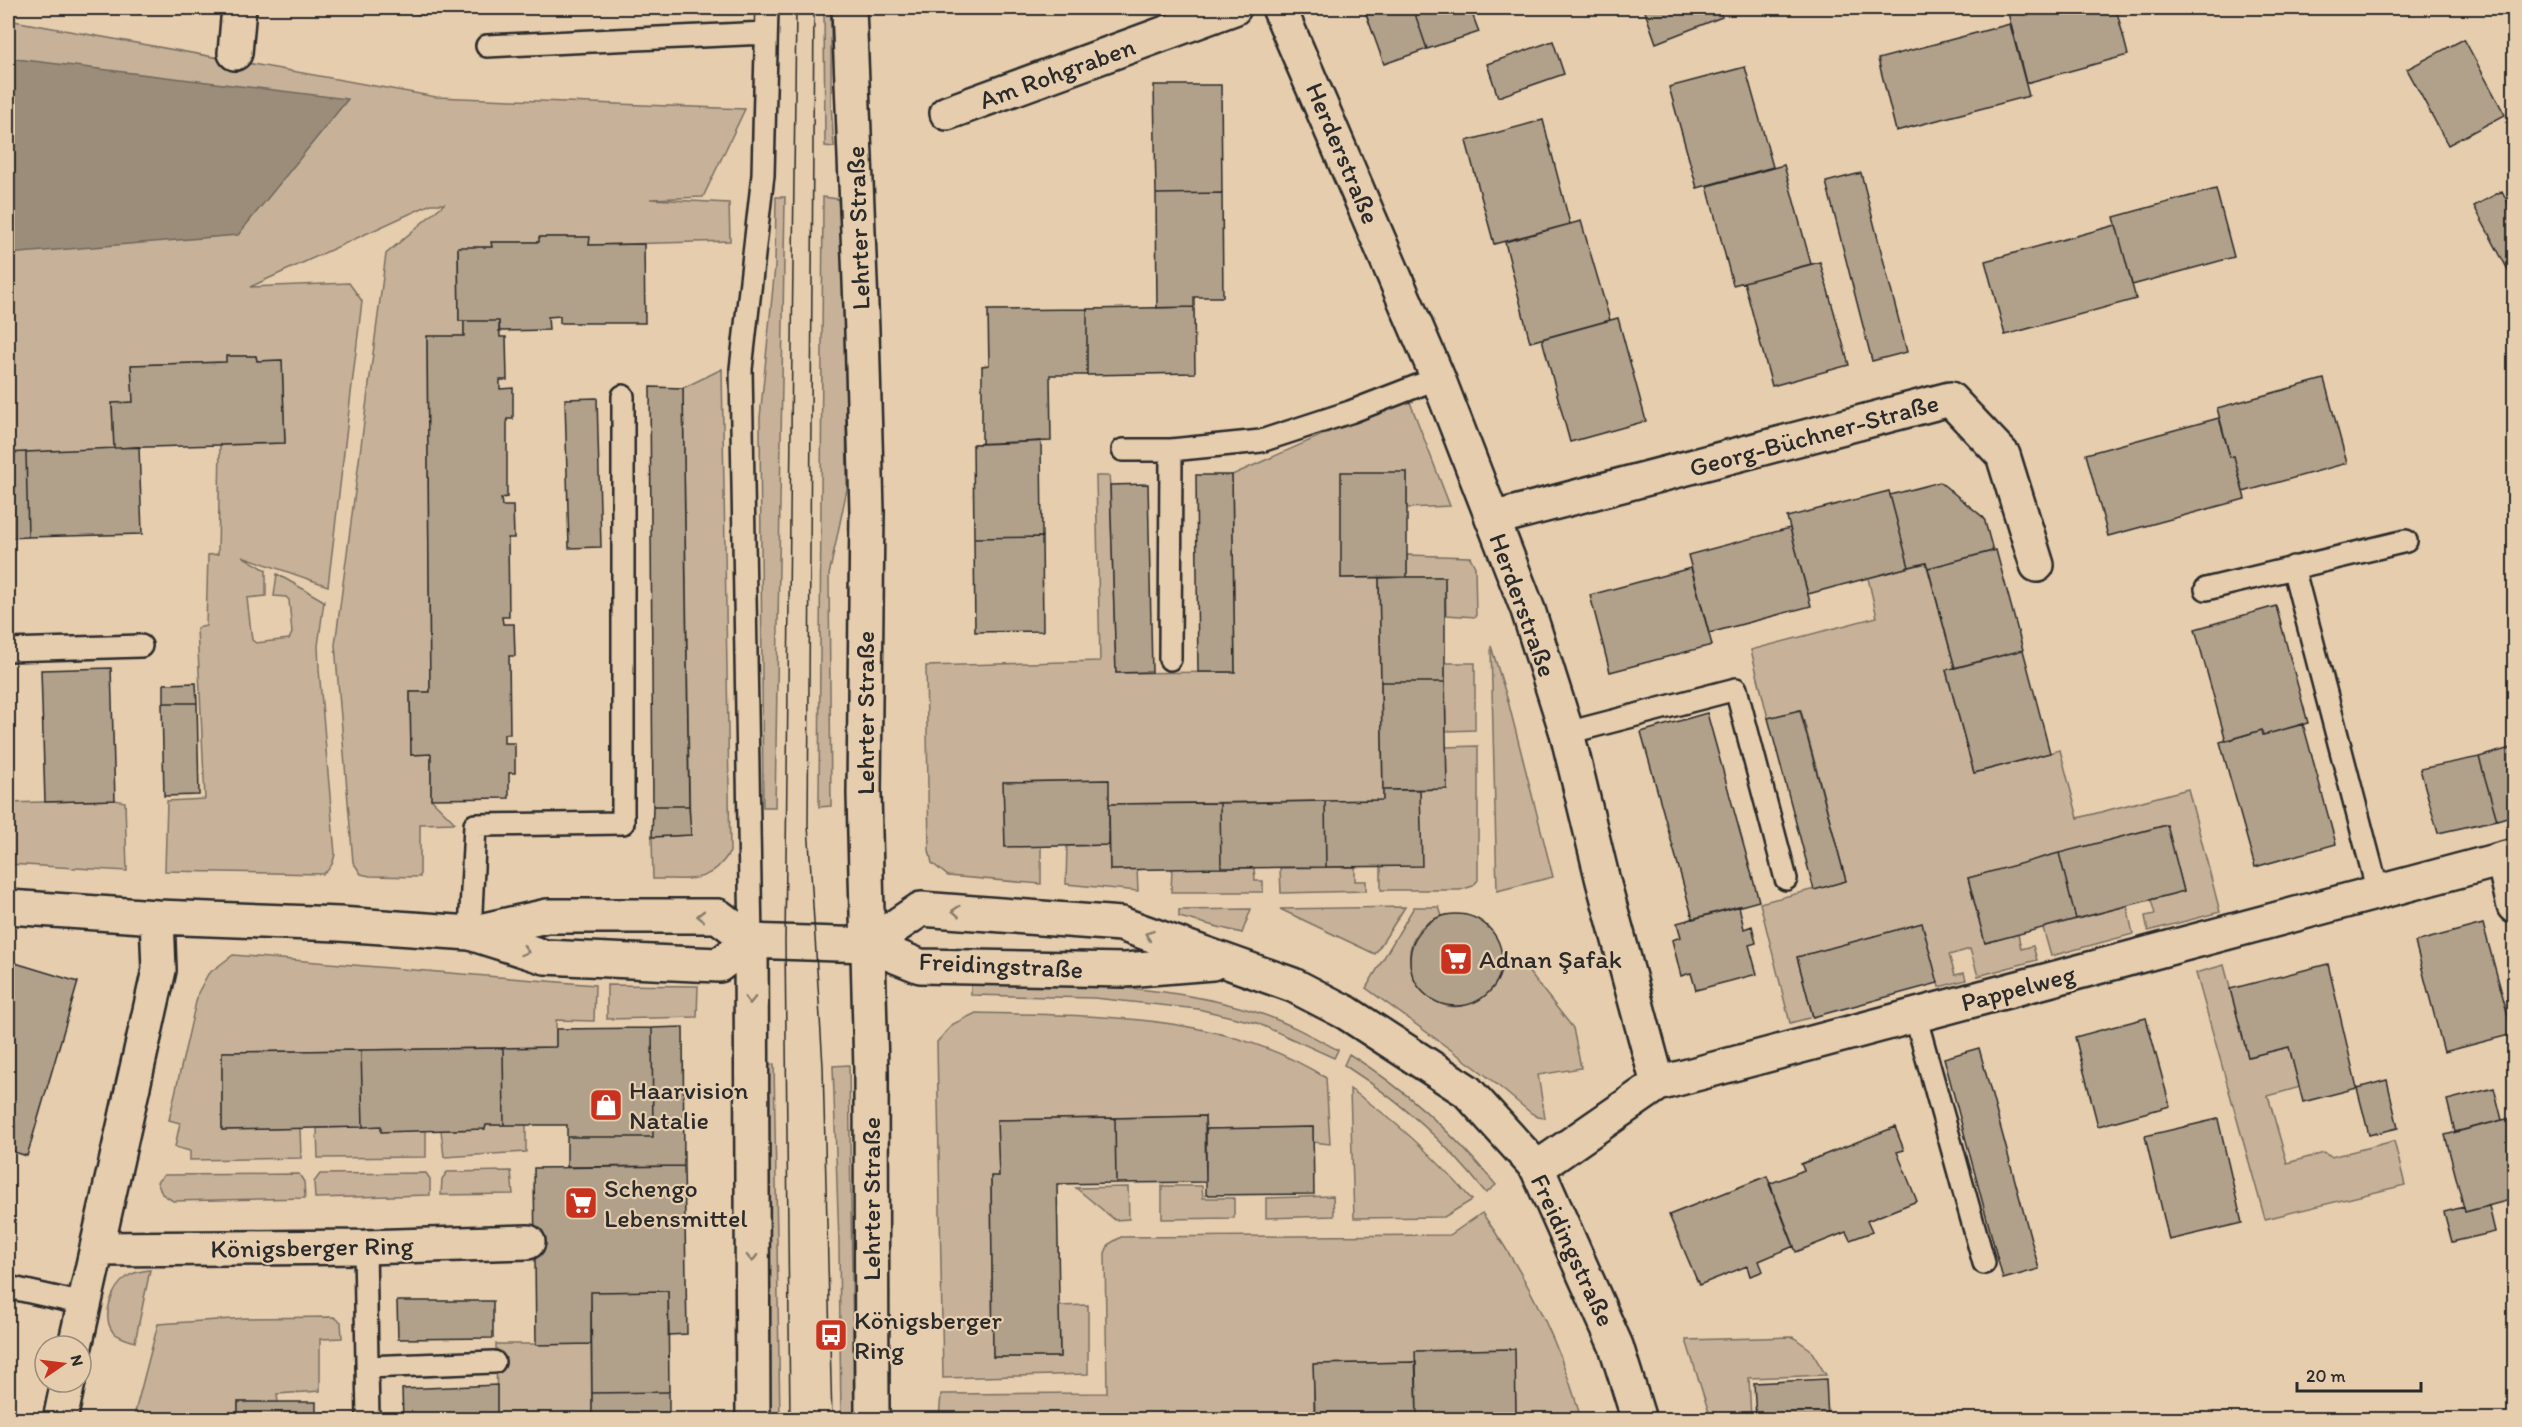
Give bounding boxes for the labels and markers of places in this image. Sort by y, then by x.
supermarket icon: Adnan Şafak [1438,941,1474,977]
place label: Adnan Şafak [1479,943,1622,975]
place label: Haarvision Natalie [629,1074,749,1136]
shop icon: Haarvision Natalie [588,1087,624,1123]
place label: Schengo Lebensmittel [604,1172,748,1234]
supermarket icon: Schengo Lebensmittel [563,1185,599,1221]
place label: Königsberger Ring [854,1304,1003,1366]
bus stop icon: Königsberger Ring [813,1317,849,1353]

